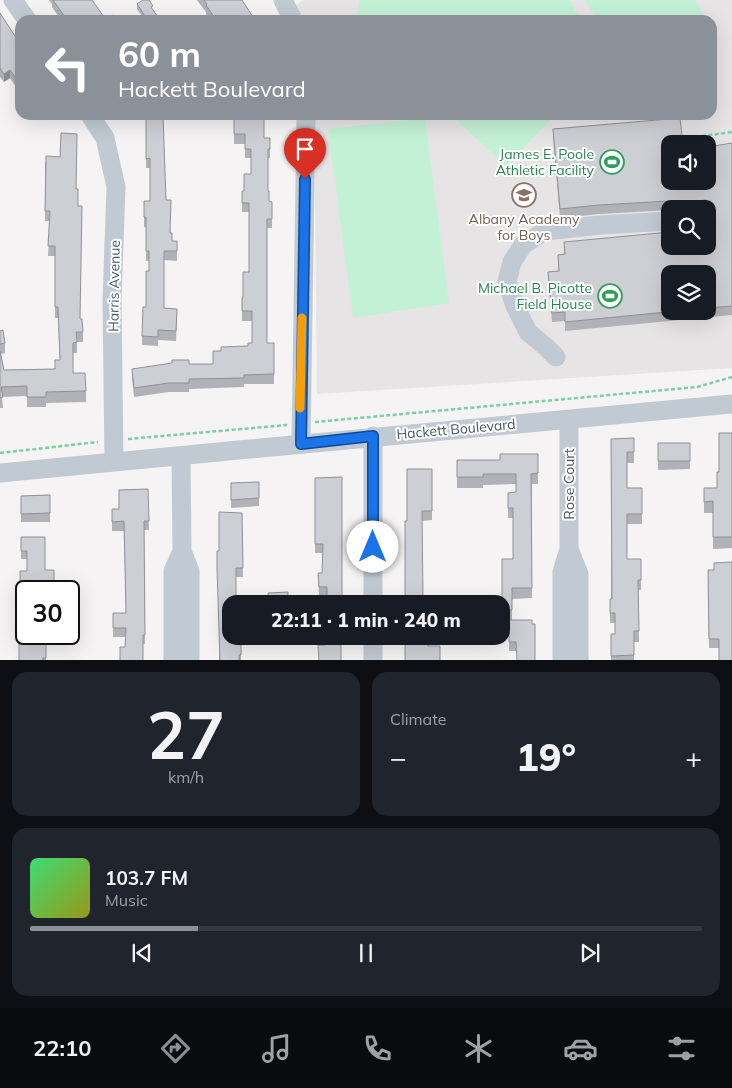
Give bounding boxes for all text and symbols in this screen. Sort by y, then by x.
text: 60 m [118,32,201,76]
icon: left [35,35,100,100]
text: Hackett Boulevard [118,75,306,103]
pin [284,128,326,179]
icon: arrive [291,135,319,163]
map controls [661,135,716,320]
button: sound [661,135,716,190]
place label: James E. Poole Athletic Facility [496,145,595,179]
sports icon: James E. Poole Athletic Facility [599,149,625,175]
school or university icon: Albany Academy for Boys [511,182,537,208]
button: search [661,200,716,255]
place label: Albany Academy for Boys [469,210,580,244]
street label: Harris Avenue [104,240,124,332]
button: layers [661,265,716,320]
place label: Michael B. Picotte Field House [478,279,592,313]
sports icon: Michael B. Picotte Field House [597,283,623,309]
street label: Hackett Boulevard [396,415,516,443]
street label: Rose Court [560,448,578,520]
position arrow [346,520,398,572]
speed limit sign: 30 [15,580,80,645]
text: 22:11 · 1 min · 240 m [271,608,461,632]
text: 27 [147,694,225,775]
text: Climate [390,709,446,729]
text: 19° [516,733,576,781]
text: − [390,740,407,775]
text: + [685,740,702,775]
text: km/h [168,767,204,787]
text: 103.7 FM [105,866,188,890]
text: Music [105,890,148,910]
icon: previous [128,939,156,967]
icon: pause [352,939,380,967]
icon: next [576,939,604,967]
icon: directions [158,1031,193,1066]
icon: music [259,1031,294,1066]
icon: phone [360,1031,395,1066]
icon: climate [461,1031,496,1066]
icon: car [563,1031,598,1066]
icon: filters [664,1031,699,1066]
text: 22:10 [33,1034,91,1062]

